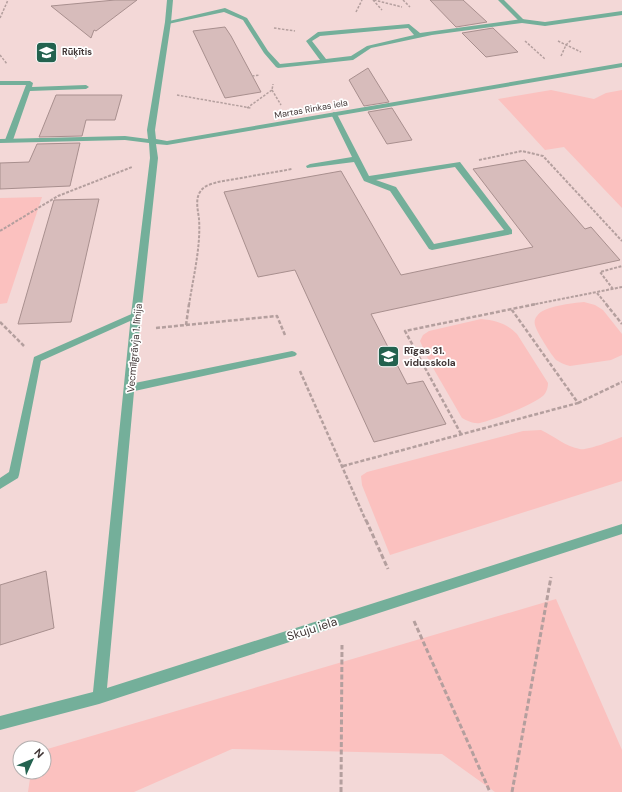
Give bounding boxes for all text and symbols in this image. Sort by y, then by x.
school or university icon: Rūķītis [33,39,59,65]
place label: Rūķītis [62,46,92,58]
street label: Martas Rinkas iela [273,97,349,121]
street label: Vecmīlgrāvja 1. līnija [124,303,145,393]
school or university icon: Rīgas 31. vidusskola [376,343,402,369]
place label: Rīgas 31. vidusskola [404,344,456,369]
street label: Skuju iela [285,613,339,645]
north arrow [12,740,52,780]
text: N [31,745,47,761]

